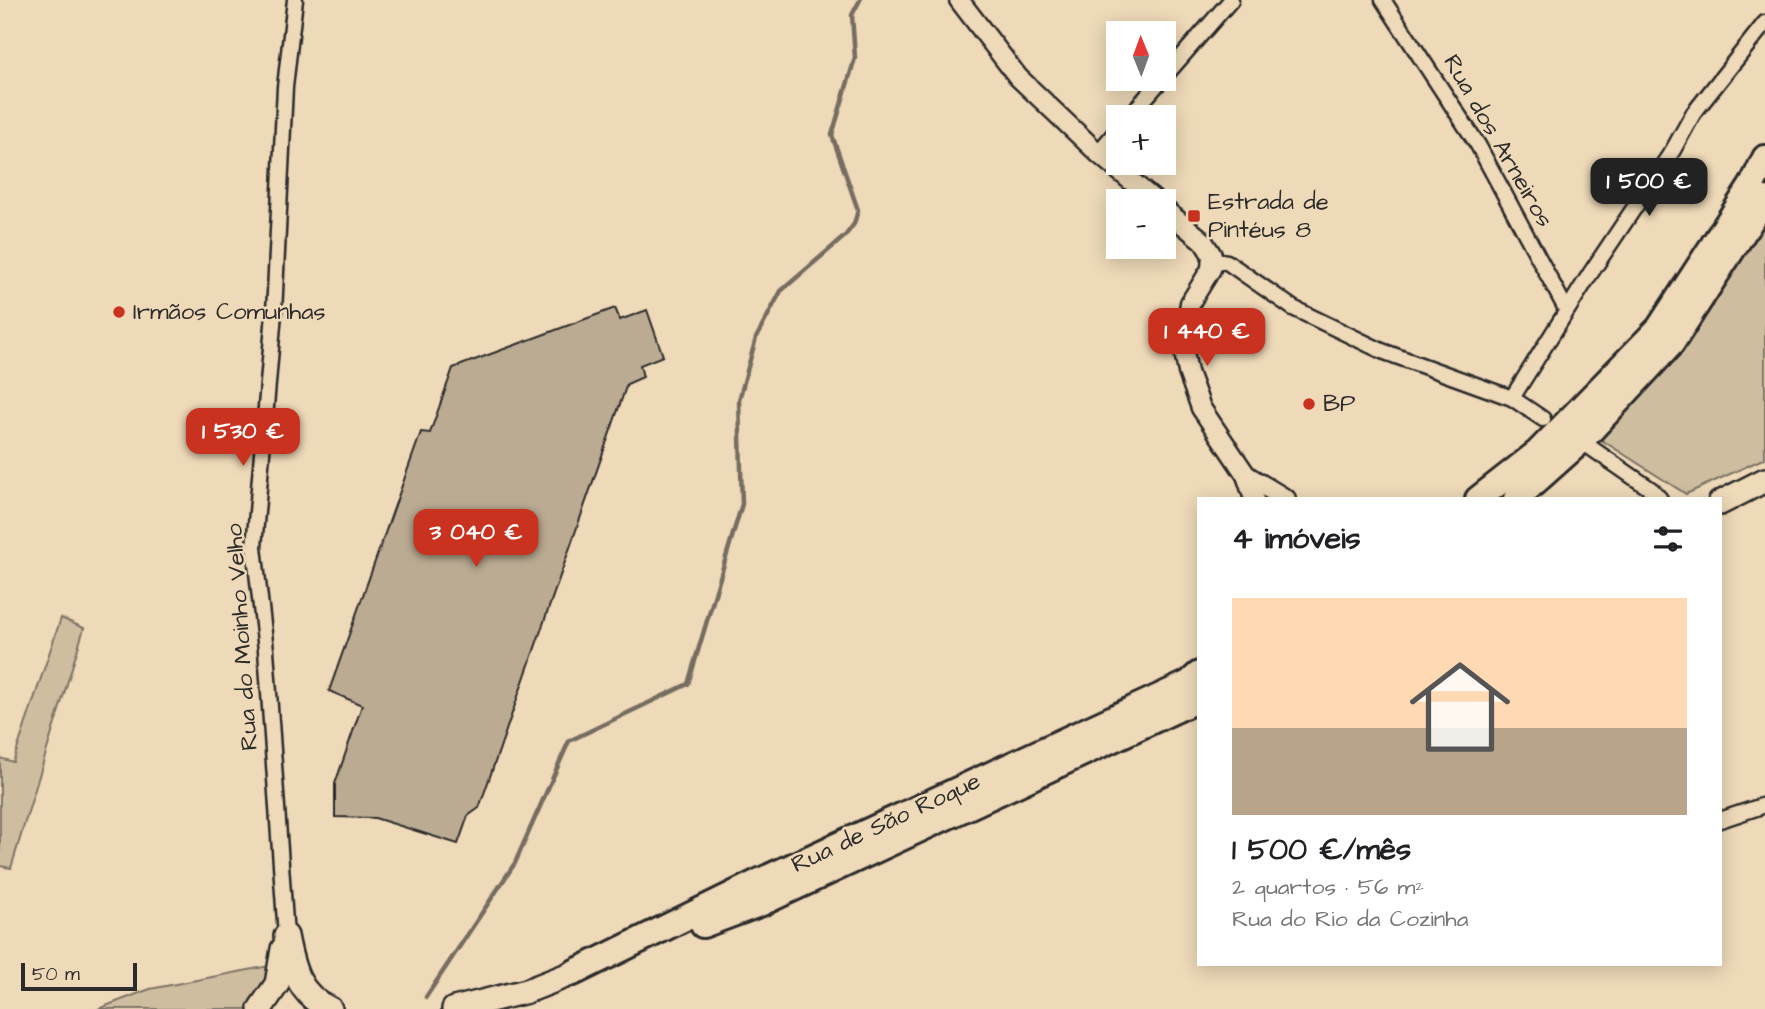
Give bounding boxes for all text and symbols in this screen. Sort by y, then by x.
north arrow [1106,21,1176,91]
map controls [1106,21,1176,259]
street label: Rua dos Arneiros [1435,48,1561,234]
button: + [1106,105,1176,175]
pin: 1 500 € [1584,158,1714,218]
text: 1 500 € [1607,165,1691,197]
place label: Estrada de Pintéus 8 [1208,185,1329,247]
button: − [1106,189,1176,259]
marker: Estrada de Pintéus 8 [1186,208,1202,224]
place label: Irmãos Comunhas [133,295,325,329]
marker: Irmãos Comunhas [111,304,127,320]
pin: 1 440 € [1142,308,1272,368]
text: 1 440 € [1164,315,1250,347]
place label: BP [1323,387,1355,421]
marker: BP [1301,396,1317,412]
pin: 1 530 € [178,408,308,468]
text: 1 530 € [202,415,284,447]
pin: 3 040 € [411,510,541,569]
text: 3 040 € [429,516,523,548]
text: 4 imóveis [1232,518,1361,560]
icon: filters [1649,520,1687,558]
street label: Rua do Moinho Velho [217,522,267,752]
icon: home [1397,644,1523,770]
street label: Rua de São Roque [786,764,986,882]
text: 1 500 €/mês [1232,829,1411,871]
text: 2 quartos · 56 m² [1232,871,1424,903]
text: Rua do Rio da Cozinha [1232,903,1468,935]
scale bar [21,960,136,992]
text: 50 m [32,961,80,988]

